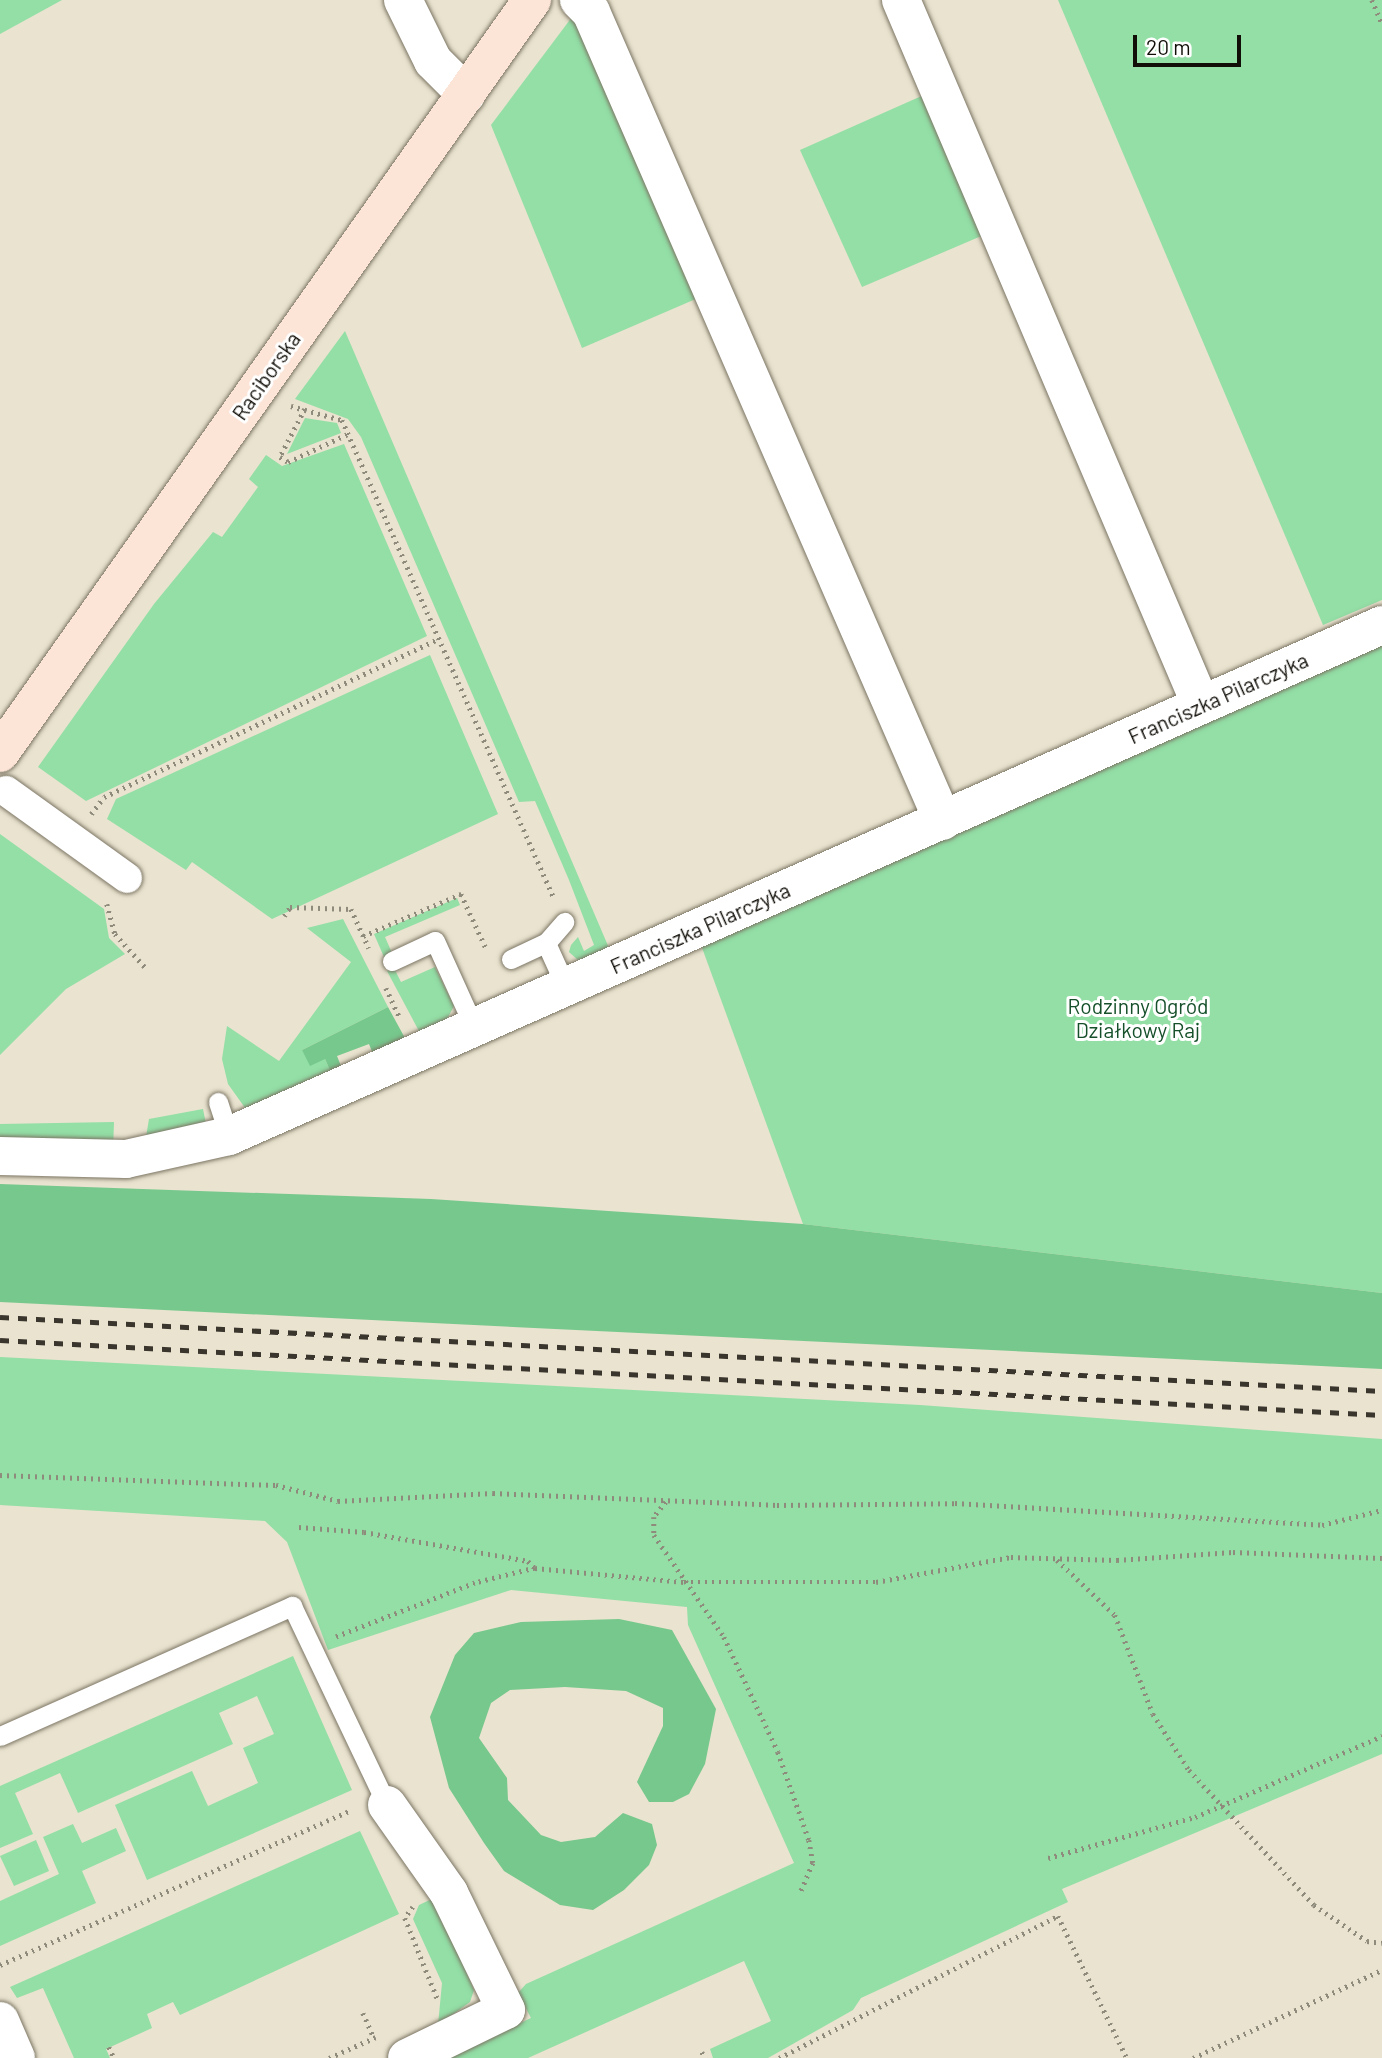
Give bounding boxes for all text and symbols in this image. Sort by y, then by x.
scale bar [1137,21,1246,65]
text: 20 m [1146,34,1191,59]
street label: Raciborska [227,327,305,425]
street label: Franciszka Pilarczyka [1124,647,1312,749]
street label: Franciszka Pilarczyka [606,877,794,979]
park label: Rodzinny Ogród Działkowy Raj [1067,993,1209,1043]

